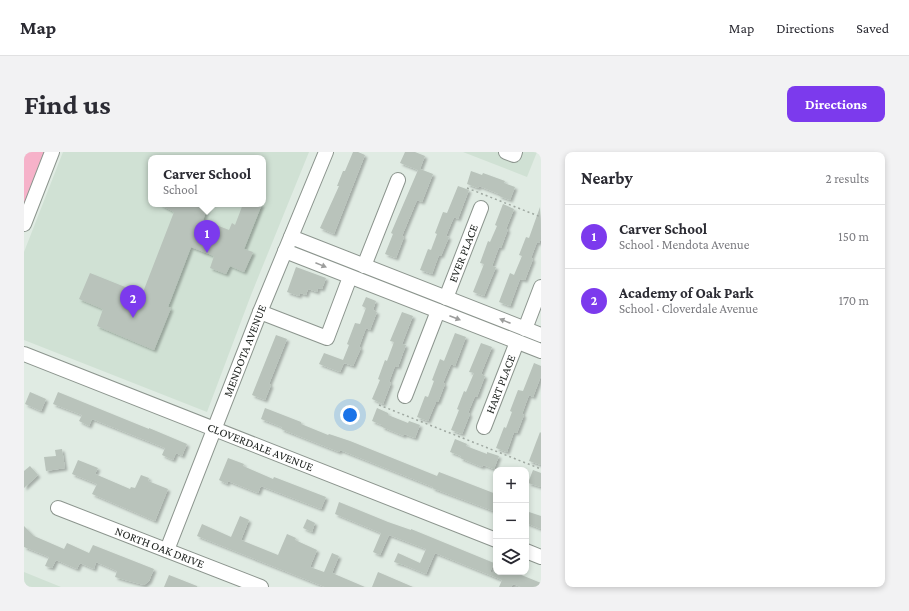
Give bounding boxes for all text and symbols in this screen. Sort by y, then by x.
text: Map [20,17,56,38]
text: Map [729,20,754,36]
text: Directions [776,20,834,36]
text: Saved [856,20,889,36]
button: Directions [787,86,885,122]
text: Find us [24,89,111,120]
popup [148,155,266,207]
text: Carver School [163,166,251,182]
text: Nearby [581,169,633,188]
text: 2 results [826,171,869,186]
text: School [163,182,198,197]
pin: 1 [194,220,220,253]
text: Carver School [619,221,707,237]
street label: EVER PLACE [446,222,481,284]
text: 1 [592,229,596,244]
text: 150 m [838,229,869,244]
text: School · Mendota Avenue [619,237,749,252]
one-way arrow [316,263,328,269]
pin: 2 [120,285,146,318]
text: Academy of Oak Park [619,285,754,301]
text: 2 [591,293,597,308]
text: 170 m [839,293,869,308]
text: School · Cloverdale Avenue [619,301,758,316]
street label: MENDOTA AVENUE [221,302,269,399]
one-way arrow [450,315,462,321]
one-way arrow [498,318,510,324]
street label: HART PLACE [483,352,519,416]
your location [340,405,360,425]
street label: CLOVERDALE AVENUE [205,420,316,474]
map controls [493,467,529,575]
button: + [493,467,529,503]
button: − [493,503,529,539]
street label: NORTH OAK DRIVE [113,524,207,571]
button: layers [493,539,529,575]

